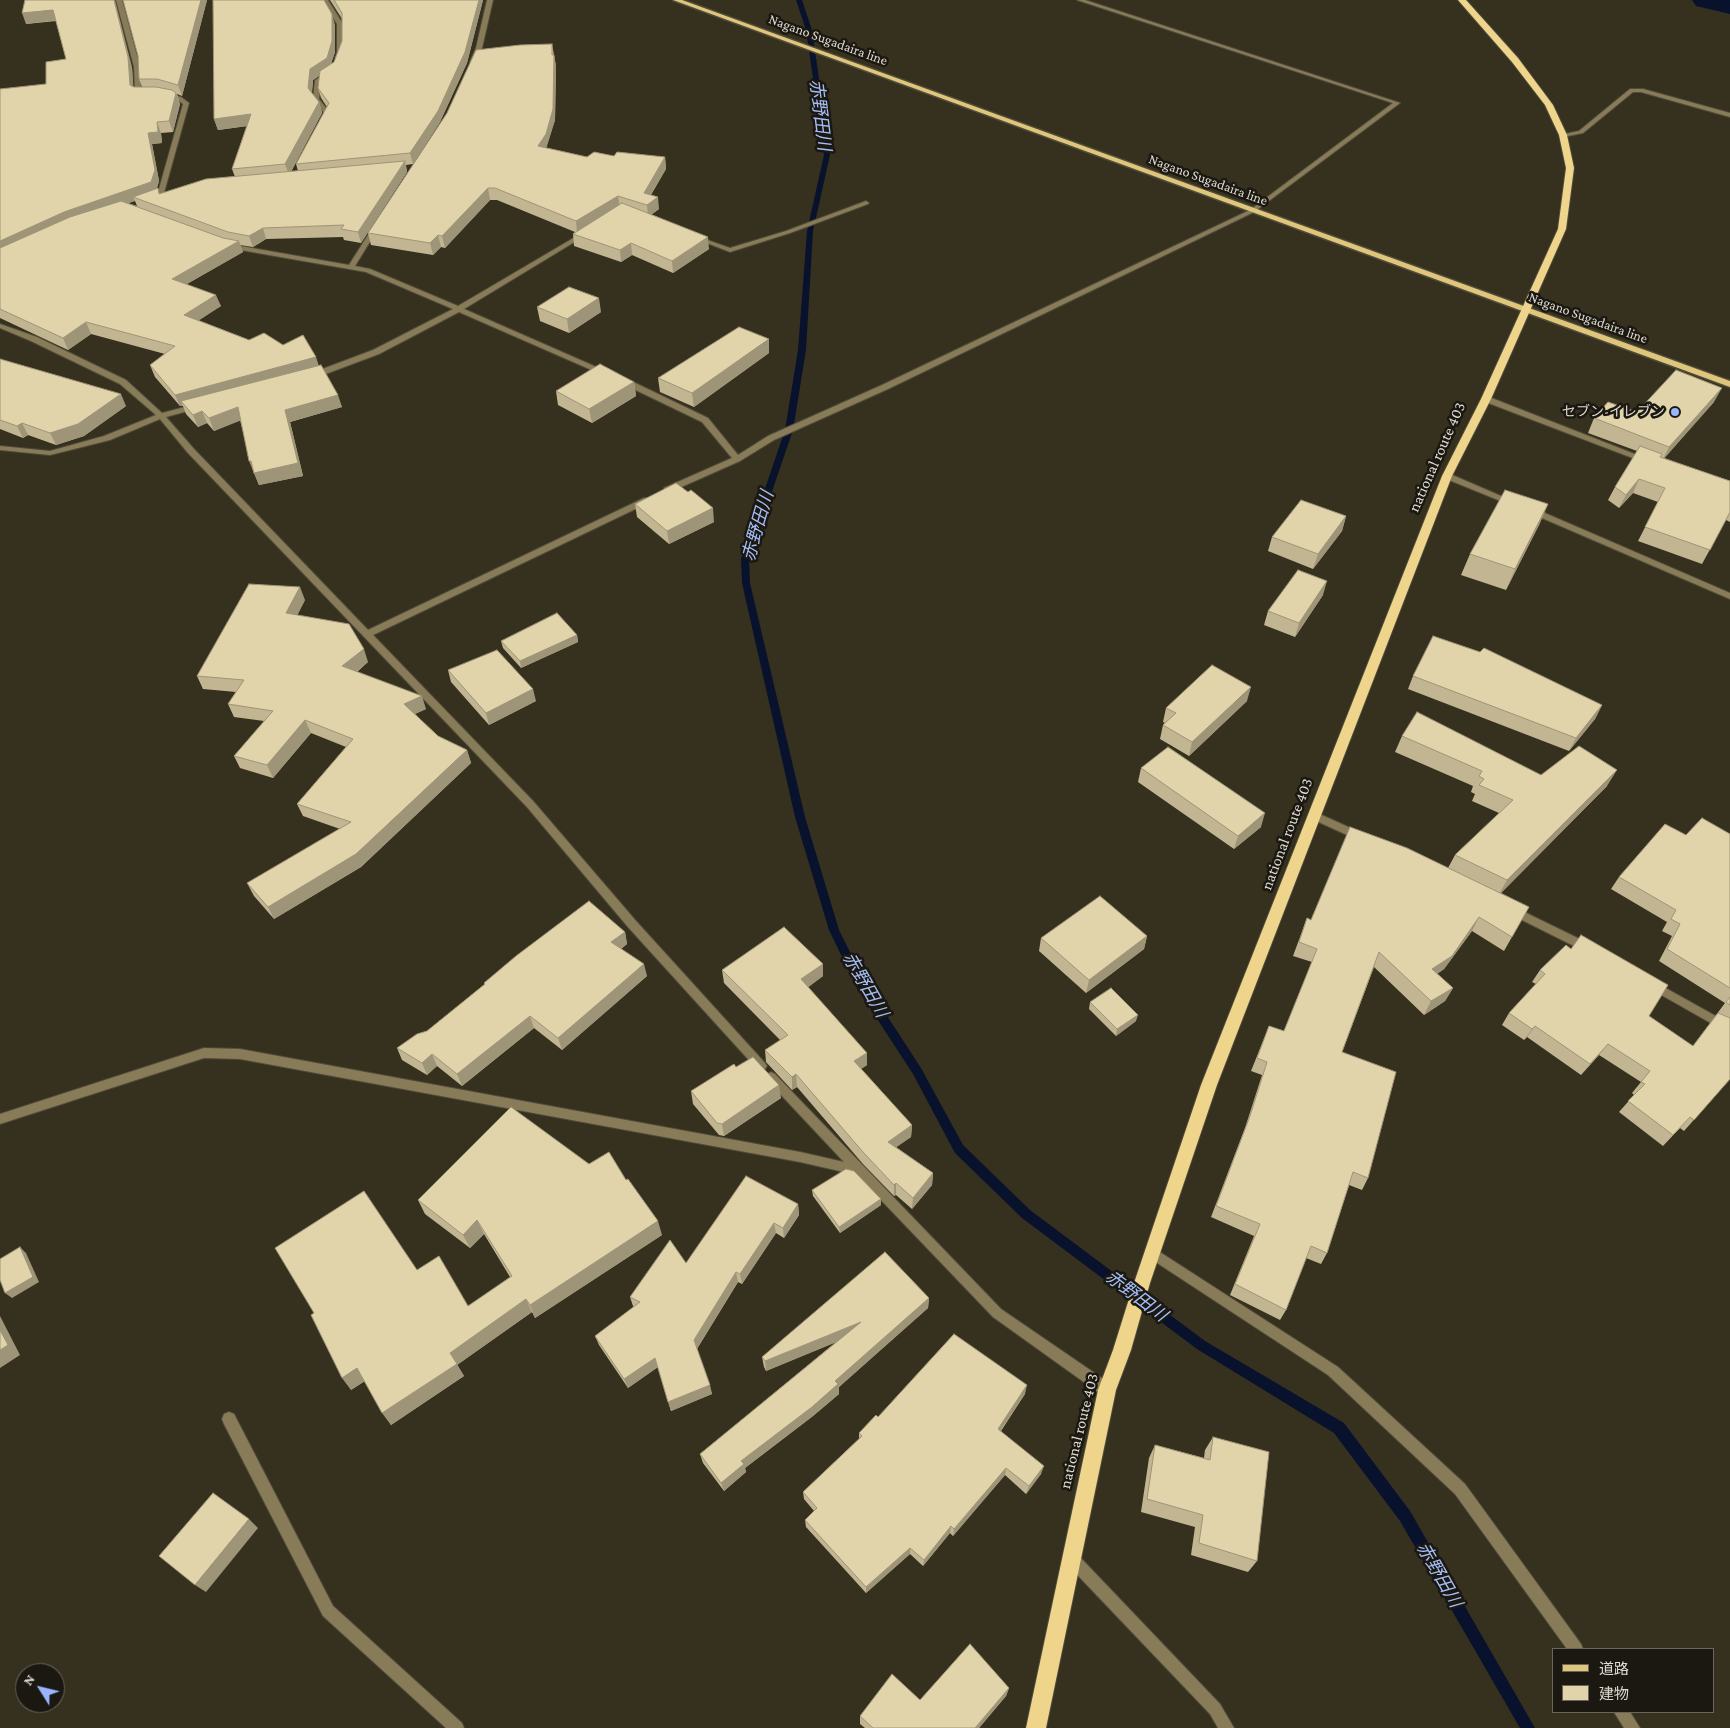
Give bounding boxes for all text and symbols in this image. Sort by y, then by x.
street label: Nagano Sugadaira line [766,11,890,69]
water label: 赤野田川 [805,78,835,152]
street label: Nagano Sugadaira line [1146,151,1270,209]
street label: Nagano Sugadaira line [1526,289,1650,347]
street label: national route 403 [1404,399,1470,515]
place label: セブン-イレブン [1562,404,1665,420]
marker: セブン-イレブン [1669,406,1681,418]
water label: 赤野田川 [738,488,778,564]
street label: national route 403 [1257,775,1317,893]
water label: 赤野田川 [838,948,892,1022]
water label: 赤野田川 [1101,1266,1171,1326]
street label: national route 403 [1055,1371,1103,1491]
water label: 赤野田川 [1412,1538,1466,1612]
legend [1552,1648,1715,1713]
text: 道路 [1599,1661,1629,1677]
north arrow [15,1663,65,1713]
text: N [19,1671,38,1688]
text: 建物 [1599,1686,1629,1702]

